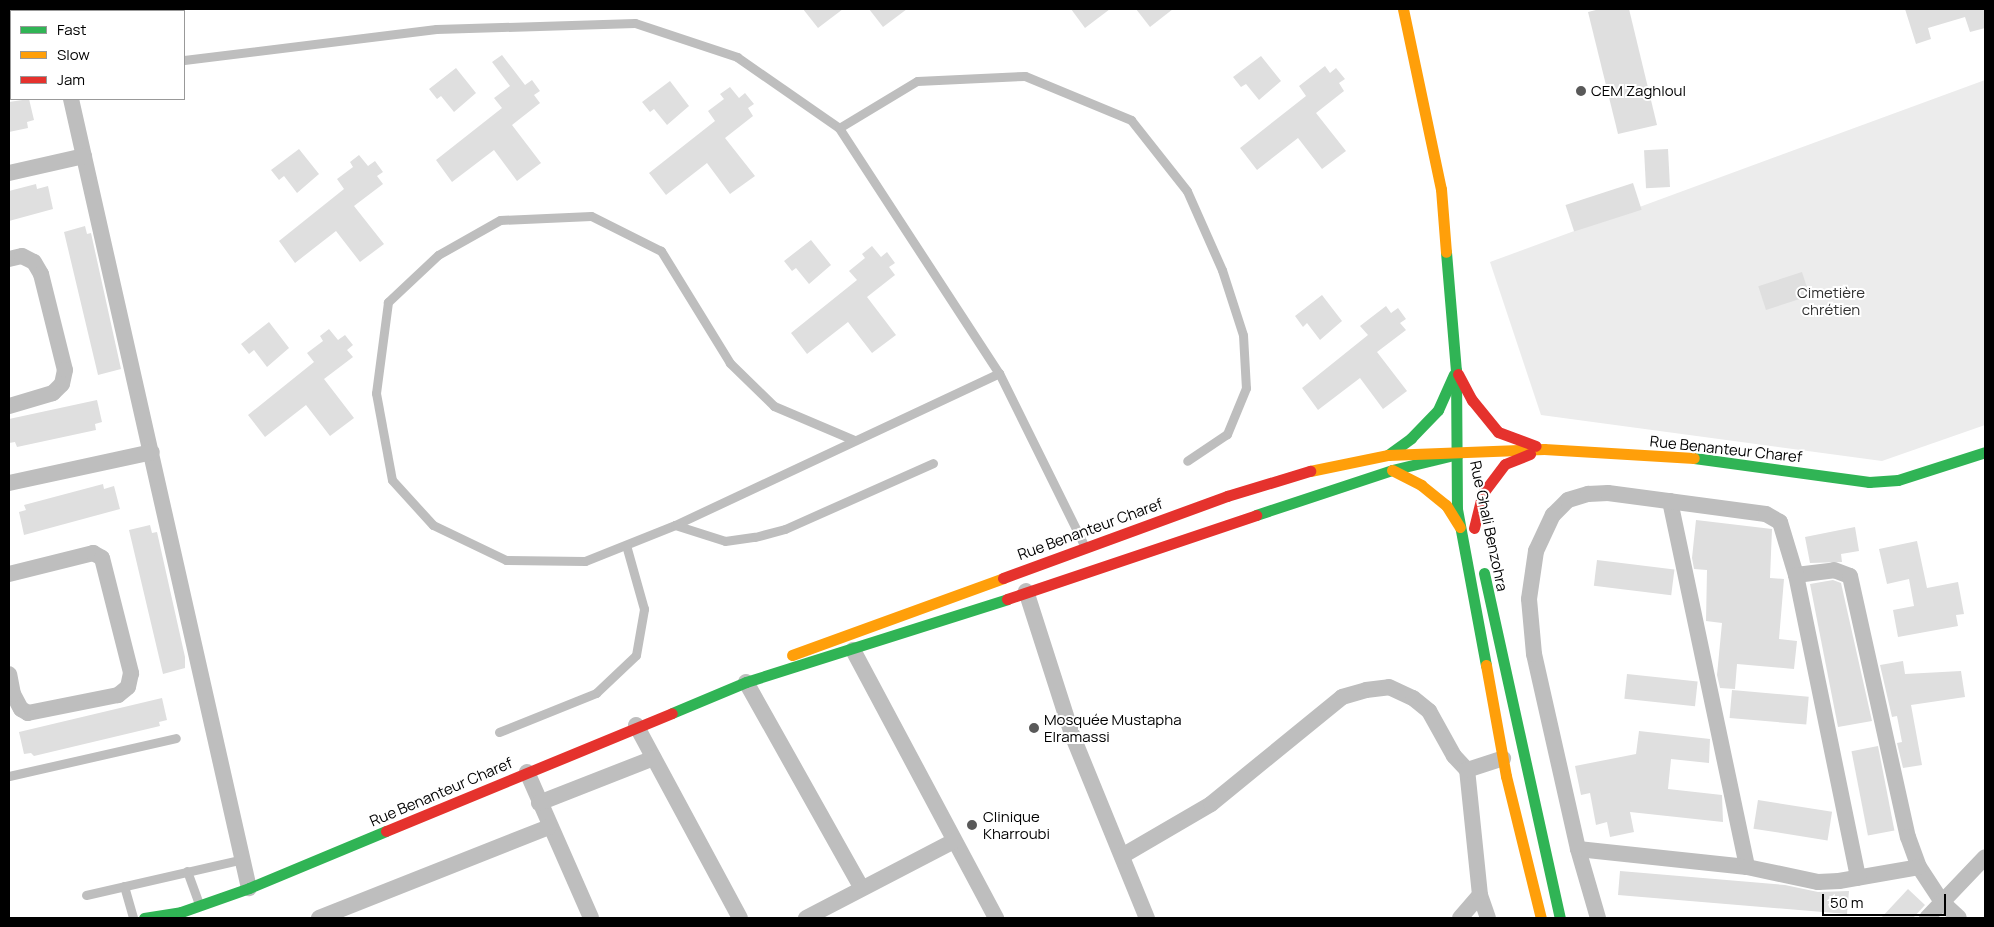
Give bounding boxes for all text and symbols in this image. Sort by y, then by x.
legend [10,10,185,100]
text: Fast [57,19,86,40]
text: Slow [57,44,90,65]
text: Jam [57,69,85,90]
place label: CEM Zaghloul [1591,82,1686,100]
marker: CEM Zaghloul [1575,85,1587,97]
park label: Cimetière chrétien [1797,283,1865,318]
street label: Rue Benanteur Charef [1649,432,1803,466]
street label: Rue Ghali Benzohra [1466,459,1512,593]
street label: Rue Benanteur Charef [1015,494,1165,564]
place label: Mosquée Mustapha Elramassi [1044,710,1181,745]
marker: Mosquée Mustapha Elramassi [1028,722,1040,734]
street label: Rue Benanteur Charef [367,754,515,830]
place label: Clinique Kharroubi [983,807,1050,842]
marker: Clinique Kharroubi [965,818,979,832]
scale bar [1824,884,1948,916]
text: 50 m [1830,892,1864,913]

